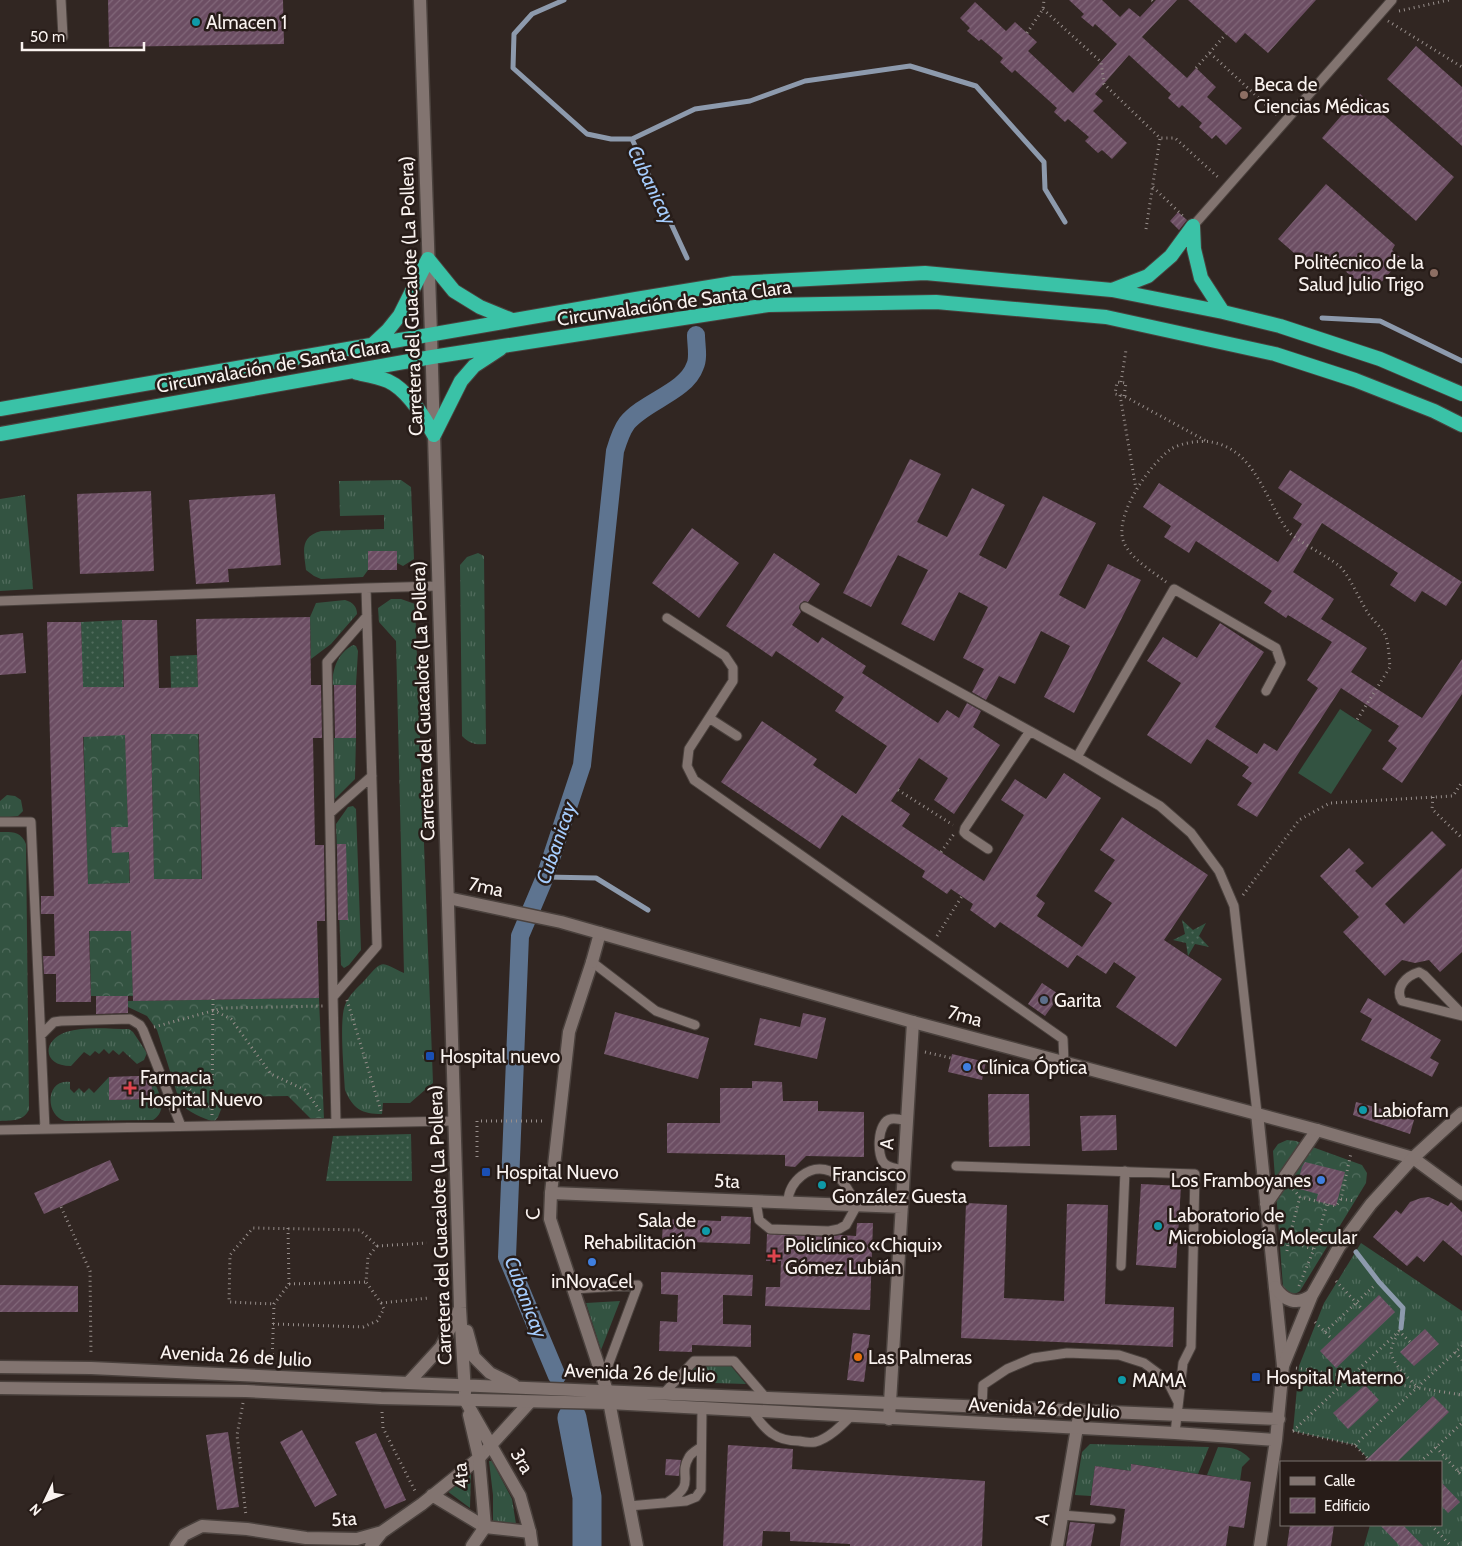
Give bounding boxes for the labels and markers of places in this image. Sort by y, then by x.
place label: Almacen 1 [206,11,287,34]
marker: Almacen 1 [190,16,202,28]
place label: Beca de Ciencias Médicas [1254,73,1390,118]
marker: Beca de Ciencias Médicas [1238,89,1250,101]
place label: Politécnico de la Salud Julio Trigo [1294,251,1424,296]
marker: Politécnico de la Salud Julio Trigo [1428,267,1440,279]
place label: Garita [1054,989,1101,1012]
marker: Garita [1038,994,1050,1006]
place label: Hospital nuevo [440,1045,560,1068]
marker: Hospital nuevo [424,1050,436,1062]
place label: Clínica Óptica [977,1055,1087,1079]
marker: Clínica Óptica [961,1061,973,1073]
place label: Farmacia Hospital Nuevo [140,1066,263,1111]
marker: Farmacia Hospital Nuevo [124,1082,136,1094]
place label: Labiofam [1373,1099,1449,1122]
marker: Labiofam [1357,1104,1369,1116]
place label: Hospital Nuevo [496,1161,619,1184]
place label: Francisco González Guesta [832,1163,967,1208]
marker: Hospital Nuevo [480,1166,492,1178]
place label: Los Framboyanes [1171,1169,1311,1192]
marker: Los Framboyanes [1315,1174,1327,1186]
marker: Francisco González Guesta [816,1179,828,1191]
place label: Laboratorio de Microbiología Molecular [1168,1204,1357,1249]
place label: Sala de Rehabilitación [583,1209,696,1254]
marker: Laboratorio de Microbiología Molecular [1152,1220,1164,1232]
marker: Sala de Rehabilitación [700,1225,712,1237]
place label: Policlínico «Chiqui» Gómez Lubián [785,1234,942,1279]
marker: Policlínico «Chiqui» Gómez Lubián [767,1249,781,1263]
marker: inNovaCel [586,1256,598,1268]
place label: inNovaCel [551,1270,633,1293]
place label: Las Palmeras [868,1346,972,1369]
marker: Las Palmeras [852,1351,864,1363]
place label: Hospital Materno [1266,1366,1404,1389]
place label: MAMA [1132,1369,1187,1392]
marker: Hospital Materno [1250,1371,1262,1383]
marker: MAMA [1116,1374,1128,1386]

